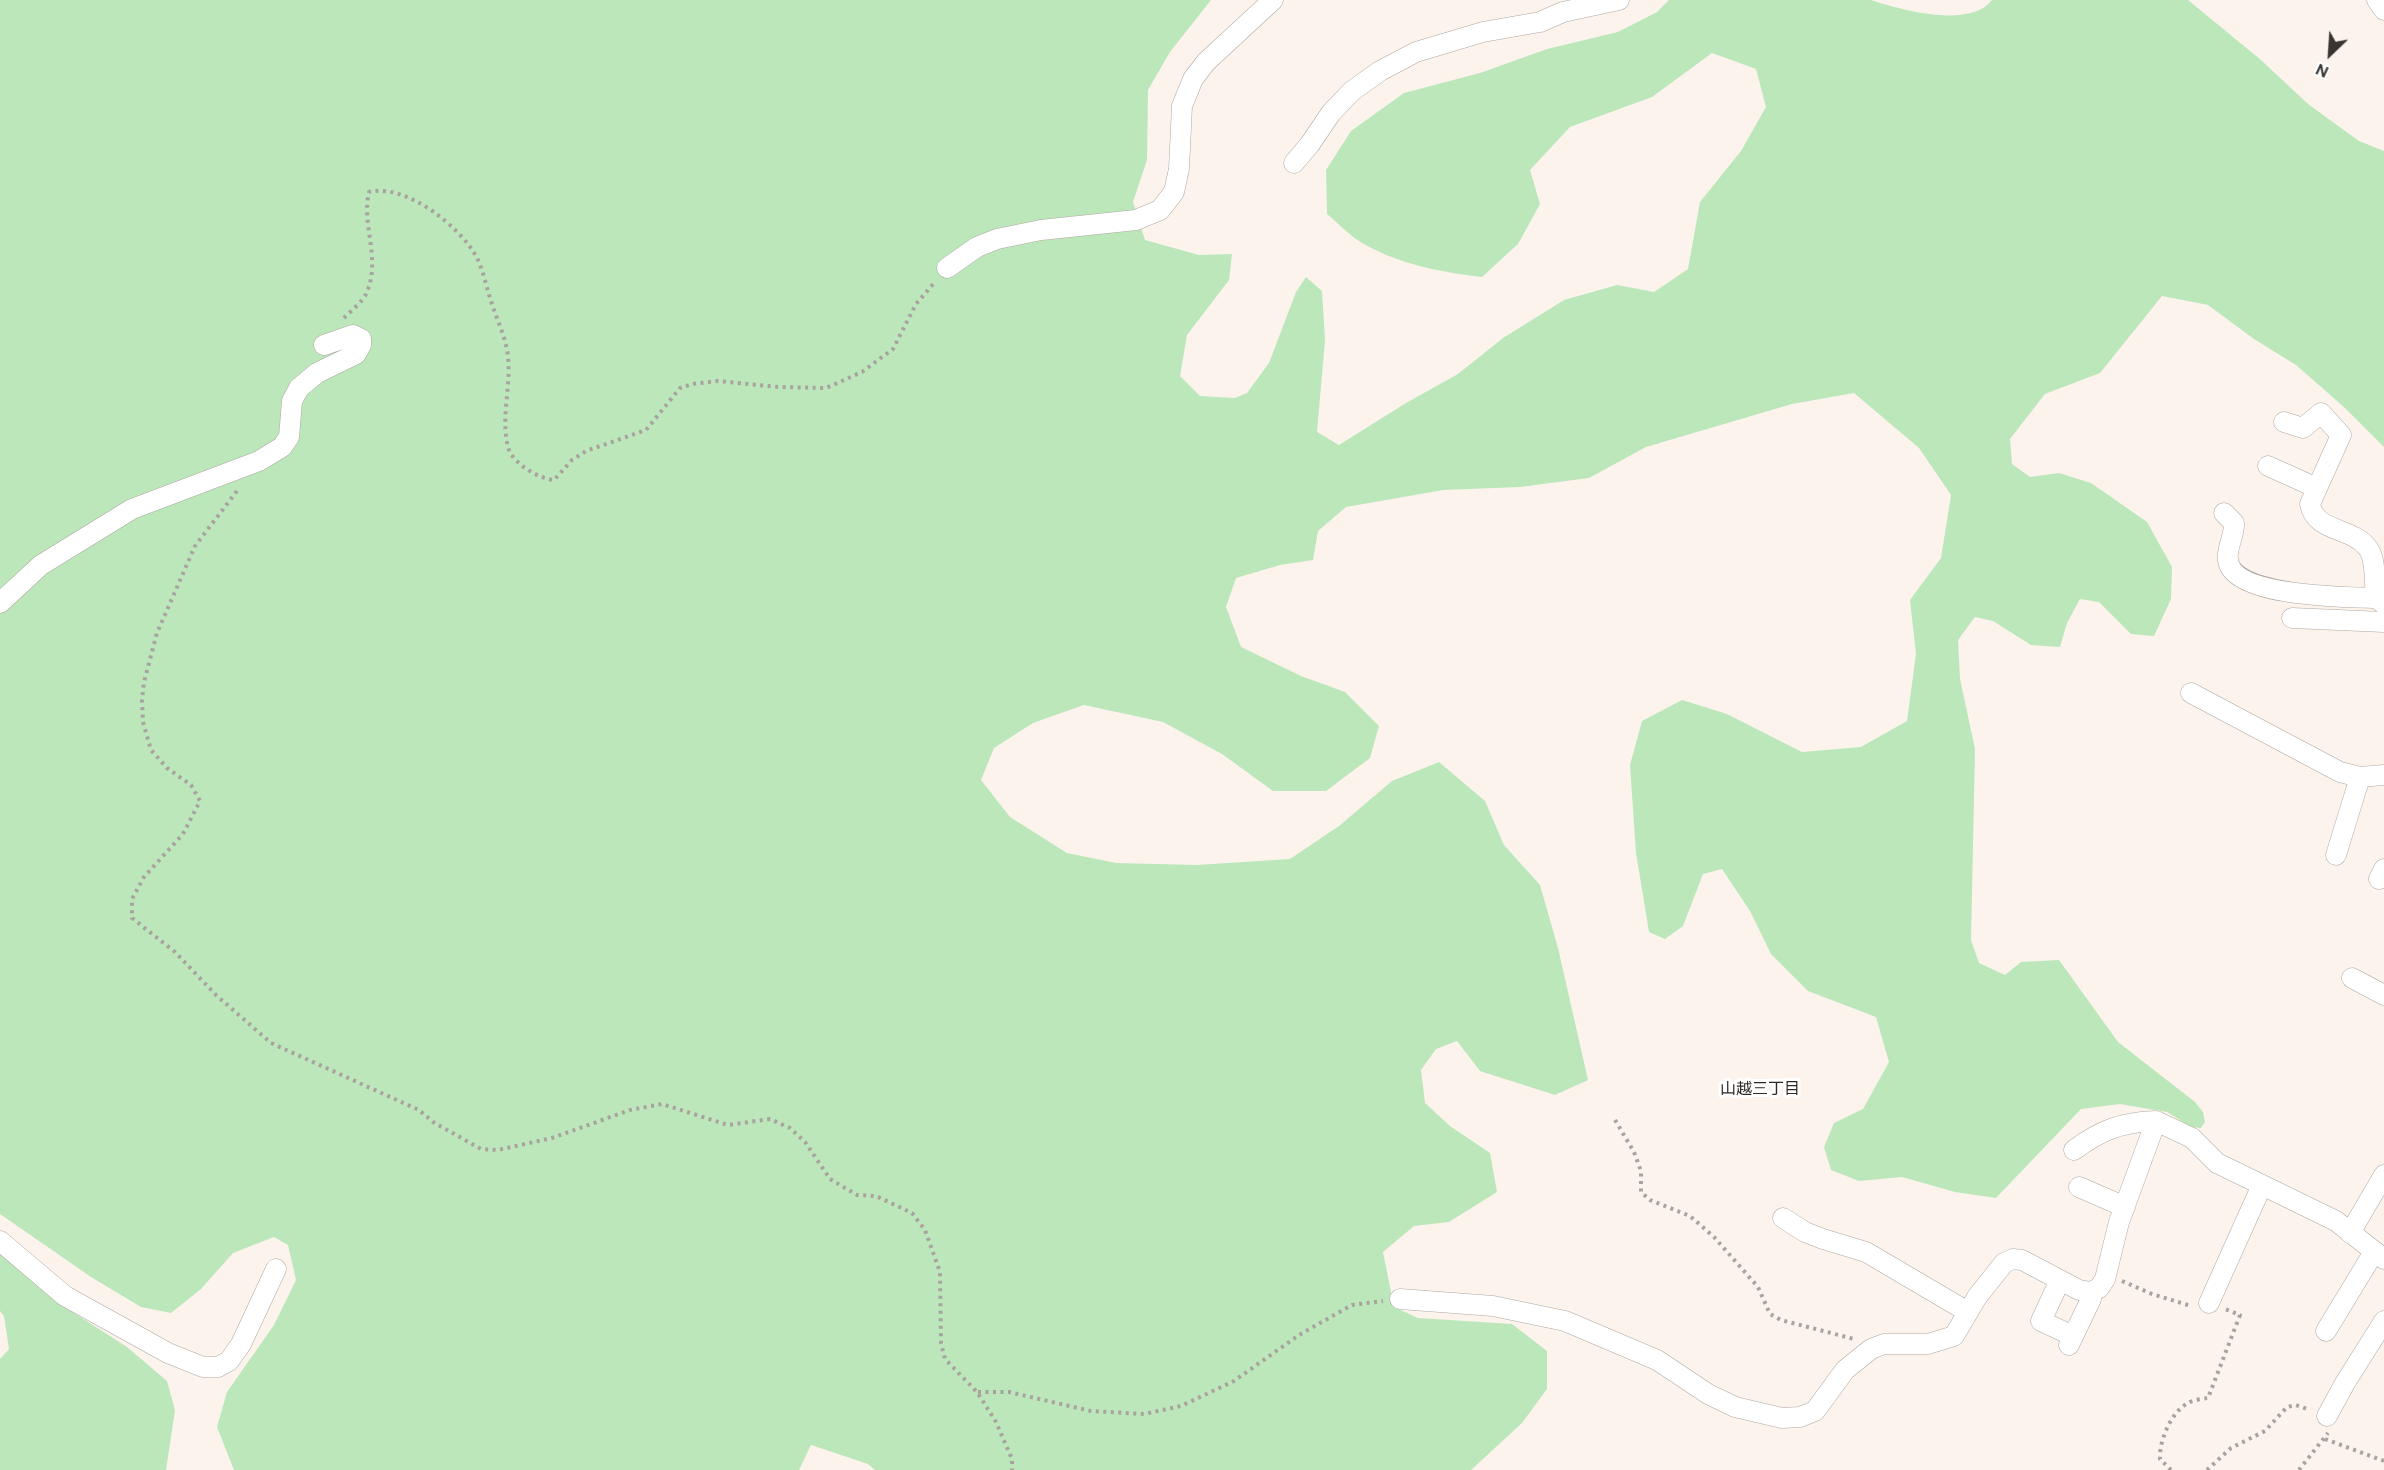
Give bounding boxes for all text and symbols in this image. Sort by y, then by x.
north arrow [2300,24,2360,84]
text: N [2312,59,2332,83]
district label: 山越三丁目 [1720,1080,1800,1100]

